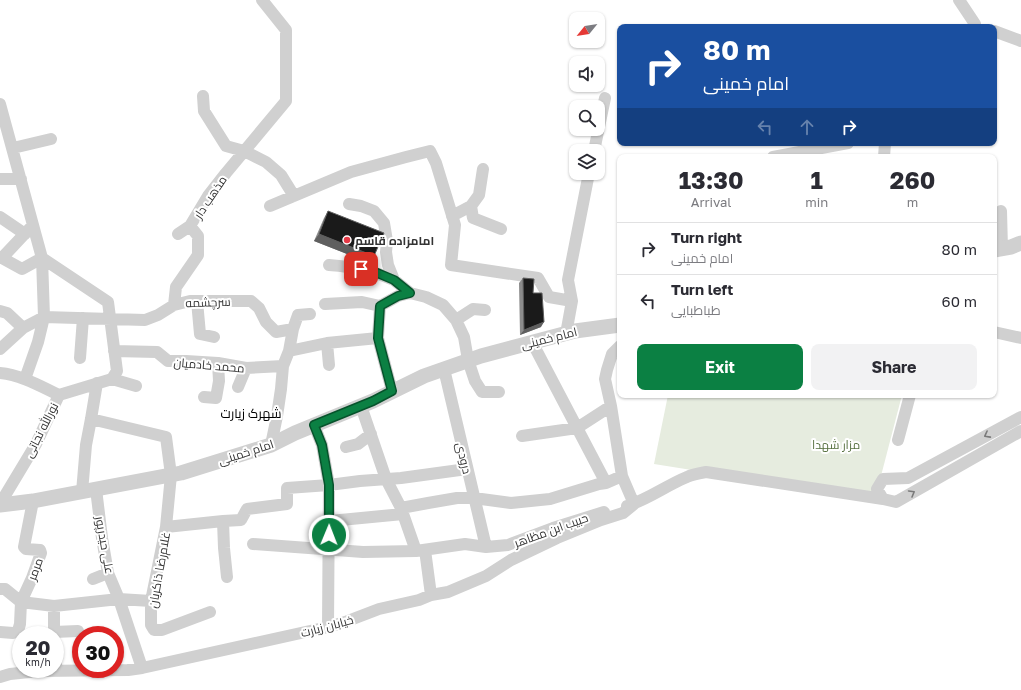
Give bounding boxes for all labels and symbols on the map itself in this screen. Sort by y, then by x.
north arrow [569,12,605,48]
street label: مذهب دار [190,173,230,222]
place label: امامزاده قاسم [355,233,434,249]
marker: امامزاده قاسم [342,235,352,245]
pin [344,252,378,286]
street label: سرچشمه [185,294,231,312]
street label: امام خمینی [519,324,579,353]
street label: محمد خادمیان [173,354,245,376]
street label: نورالله نجاتی [21,400,61,460]
district label: شهرک زیارت [220,405,282,421]
one-way arrow [983,430,991,438]
street label: امام خمینی [216,436,276,469]
park label: مزار شهدا [812,437,860,452]
street label: درودی [453,441,475,475]
one-way arrow [908,491,915,498]
street label: حبیب ابن مظاهر [511,510,590,551]
street label: علی حیدرپور [90,514,117,575]
position arrow [308,514,350,556]
street label: غلام‌رضا ذاکریان [145,531,174,609]
street label: مرمر [24,556,46,583]
street label: خیابان زیارت [299,612,355,640]
speed limit sign: 30 [72,626,124,678]

